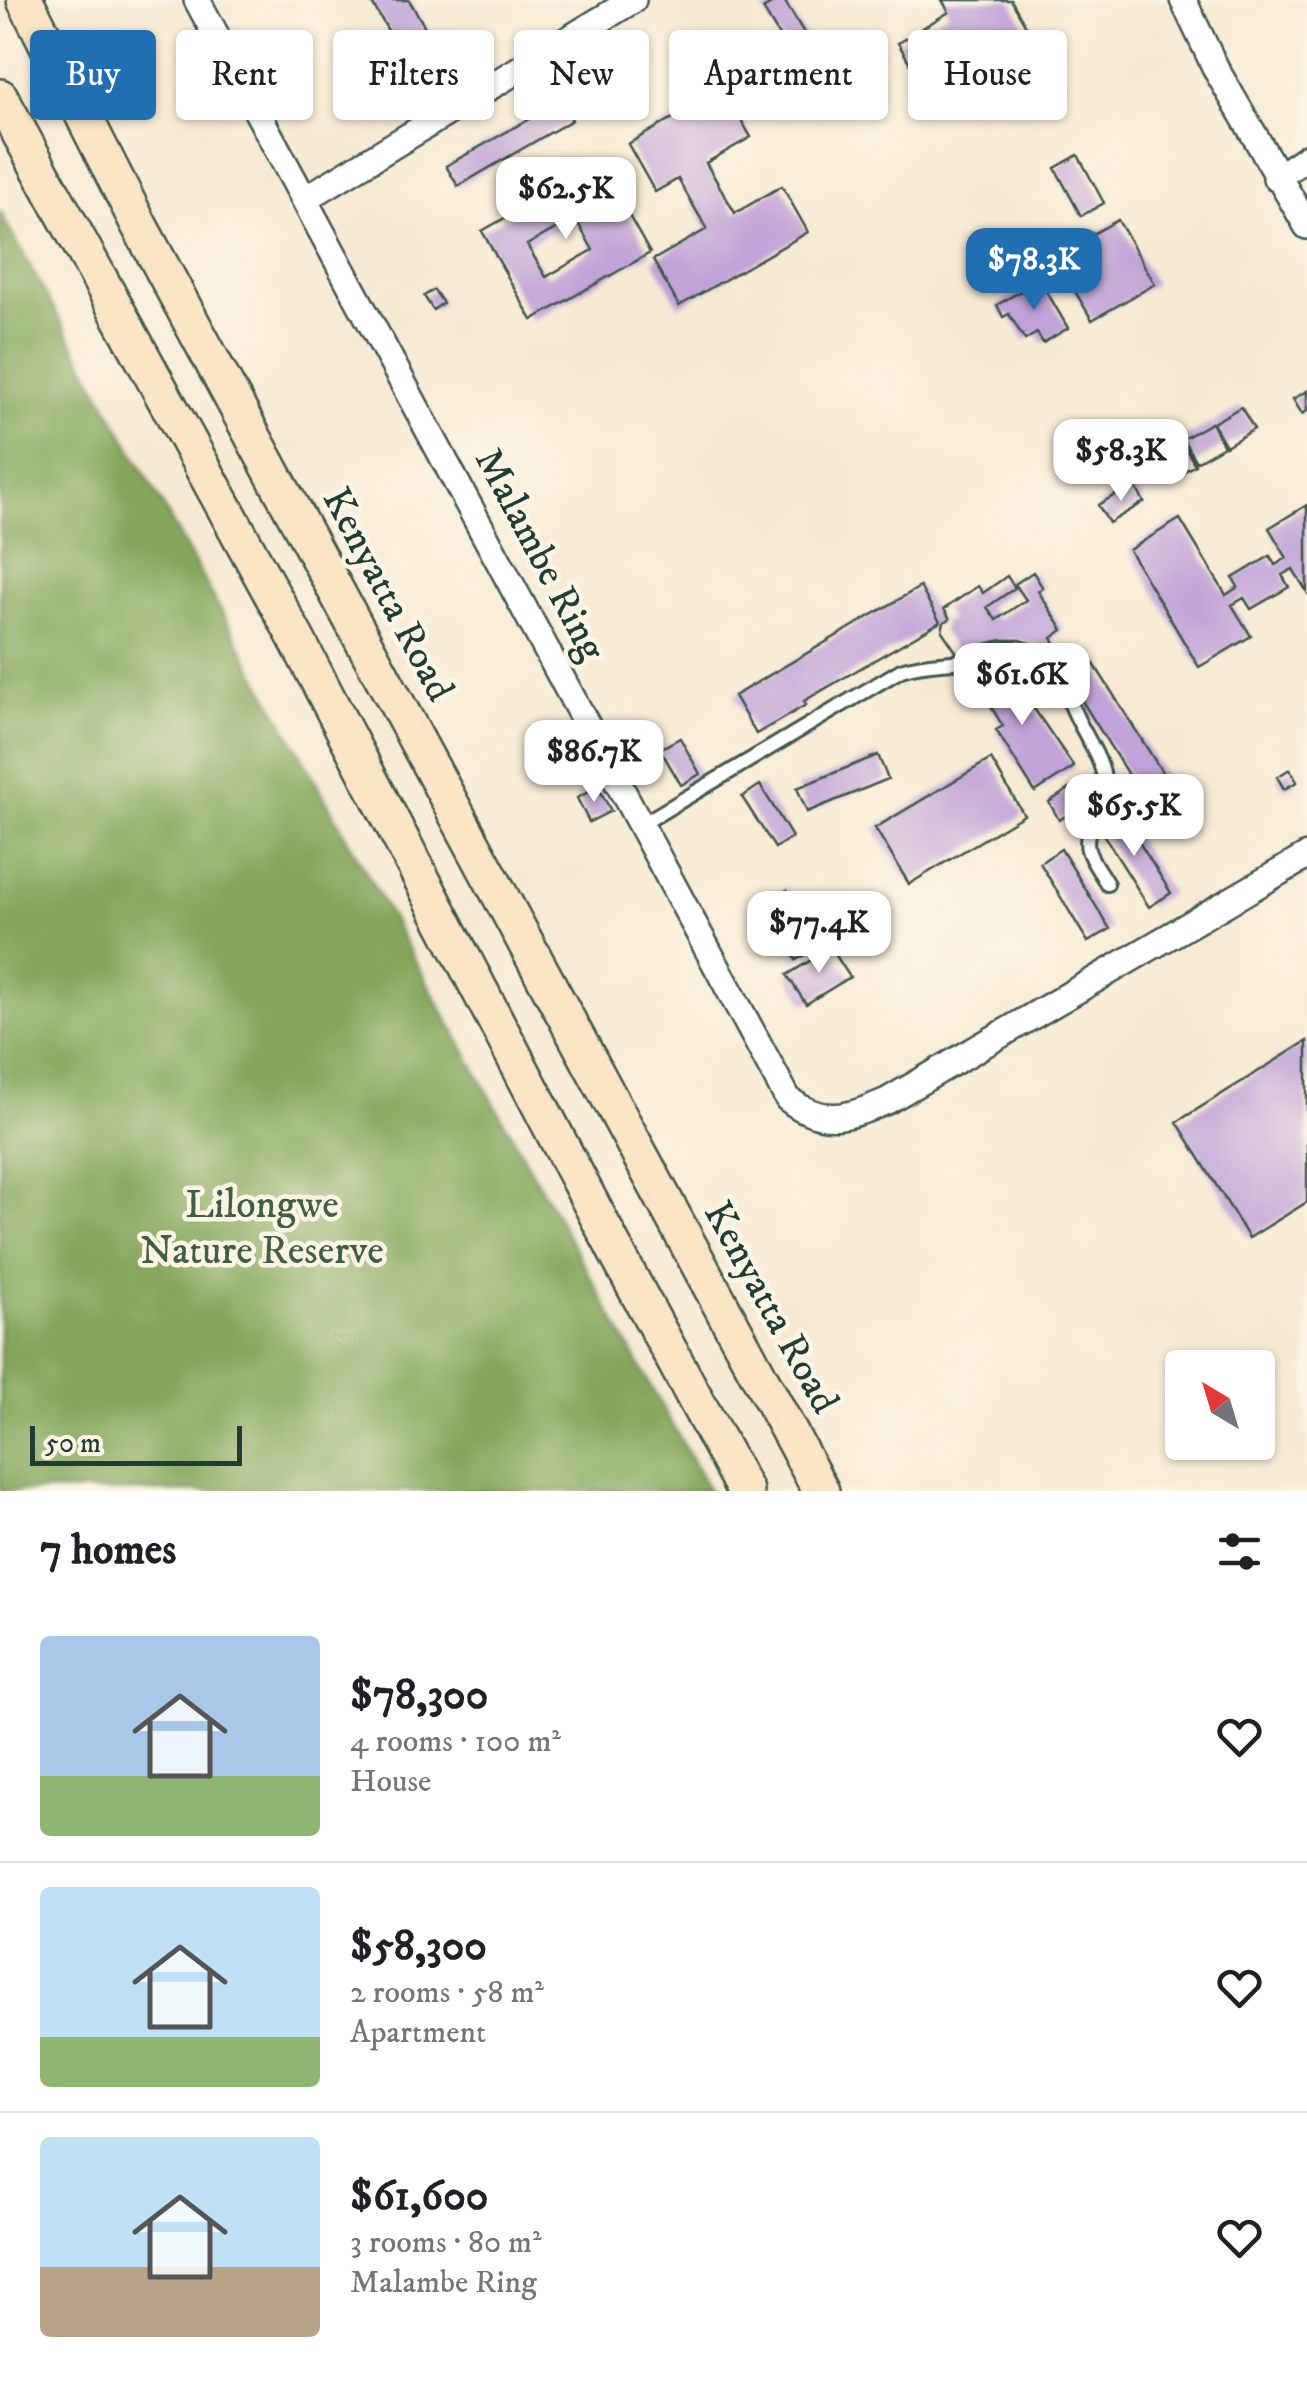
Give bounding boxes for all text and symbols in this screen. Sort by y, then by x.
chip: Buy [30,30,156,120]
chip: Rent [176,30,313,120]
chip: Filters [333,30,494,120]
chip: New [514,30,649,120]
chip: Apartment [669,30,888,120]
chip: House [908,30,1067,120]
pin: $62.5K [485,157,647,242]
text: $62.5K [518,169,614,209]
pin: $78.3K [953,228,1115,313]
text: $78.3K [988,240,1080,280]
pin: $58.3K [1040,419,1202,504]
text: $58.3K [1075,431,1167,471]
street label: Malambe Ring [462,440,616,670]
street label: Kenyatta Road [310,480,464,710]
pin: $61.6K [941,643,1103,728]
text: $61.6K [976,655,1068,695]
pin: $86.7K [513,720,675,805]
text: $86.7K [546,732,642,772]
pin: $65.5K [1053,774,1215,859]
text: $65.5K [1087,786,1181,826]
pin: $77.4K [738,891,900,976]
text: $77.4K [769,903,869,943]
park label: Lilongwe Nature Reserve [140,1181,384,1277]
street label: Kenyatta Road [691,1193,849,1423]
north arrow [1165,1350,1275,1460]
map controls [1165,1350,1275,1460]
scale bar [30,1421,242,1466]
text: 50 m [45,1426,101,1461]
icon: filters [1212,1524,1267,1579]
text: 7 homes [40,1525,176,1577]
text: $78,300 [350,1670,488,1722]
icon: home [120,1676,240,1796]
icon: heart [1212,1709,1267,1764]
text: 4 rooms · 100 m² [350,1722,561,1762]
text: House [350,1762,431,1802]
text: $58,300 [350,1921,487,1973]
icon: home [120,1927,240,2047]
icon: heart [1212,1960,1267,2015]
text: 2 rooms · 58 m² [350,1973,544,2013]
text: Apartment [350,2013,486,2053]
text: $61,600 [350,2171,488,2223]
icon: home [120,2177,240,2297]
icon: heart [1212,2210,1267,2265]
text: 3 rooms · 80 m² [350,2223,542,2263]
text: Malambe Ring [350,2263,537,2303]

